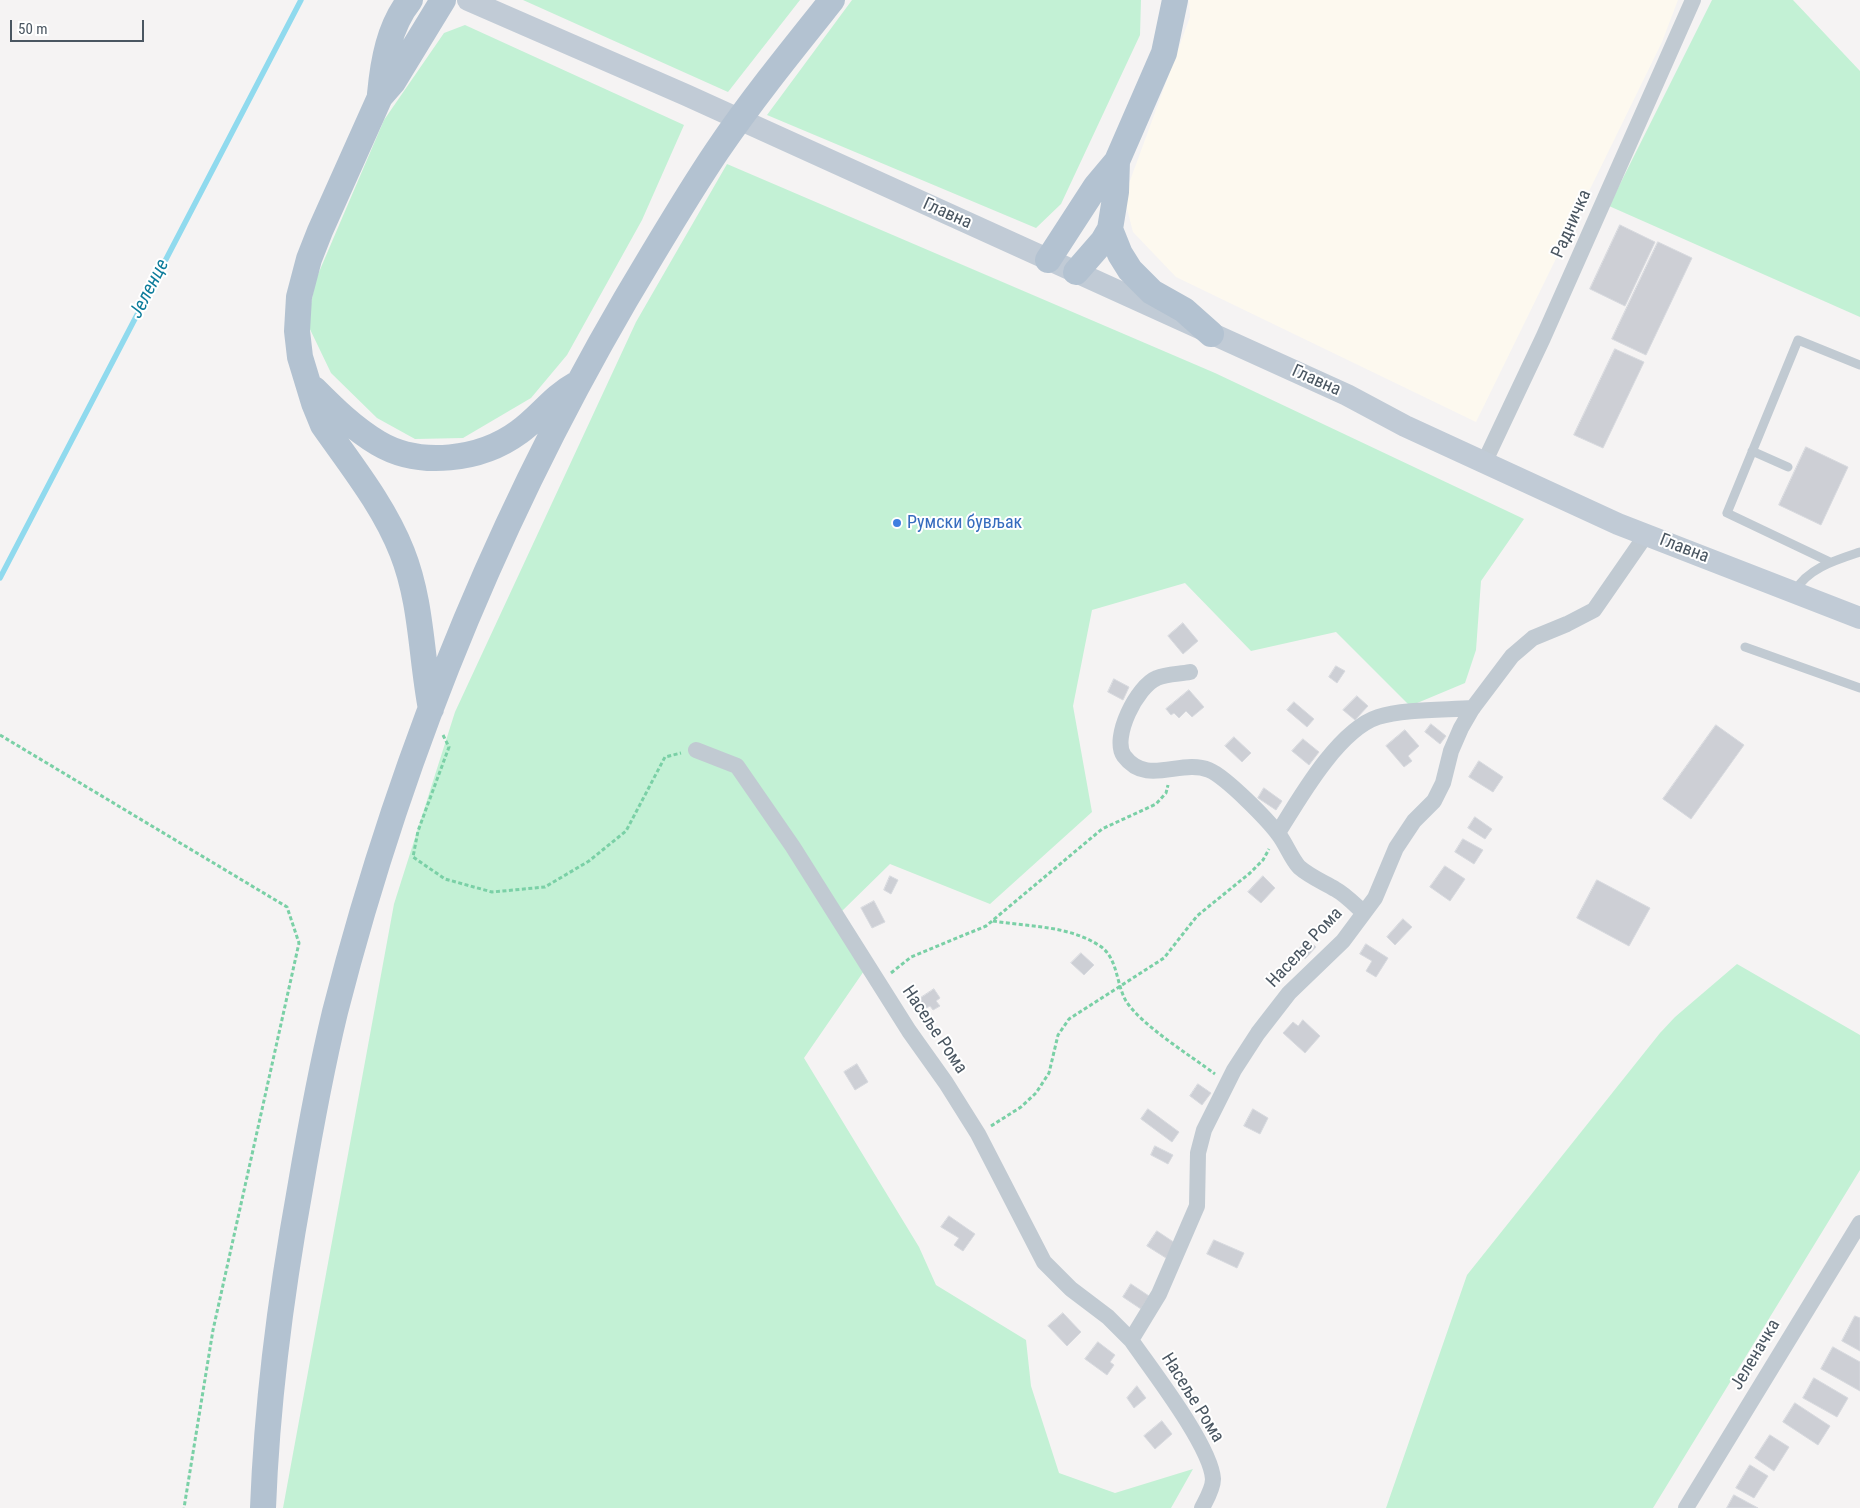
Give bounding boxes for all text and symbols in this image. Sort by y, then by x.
scale bar [12,10,146,42]
text: 50 m [18,20,48,38]
street label: Радничка [1547,187,1597,261]
street label: Главна [919,194,975,234]
water label: Јеленце [125,256,175,322]
street label: Главна [1288,361,1344,401]
place label: Румски бувљак [907,512,1022,534]
marker: Румски бувљак [891,517,903,529]
street label: Главна [1656,530,1712,568]
street label: Насеље Рома [1263,904,1347,992]
street label: Насеље Рома [897,982,971,1078]
street label: Јеленачка [1727,1316,1785,1394]
street label: Насеље Рома [1156,1349,1228,1447]

